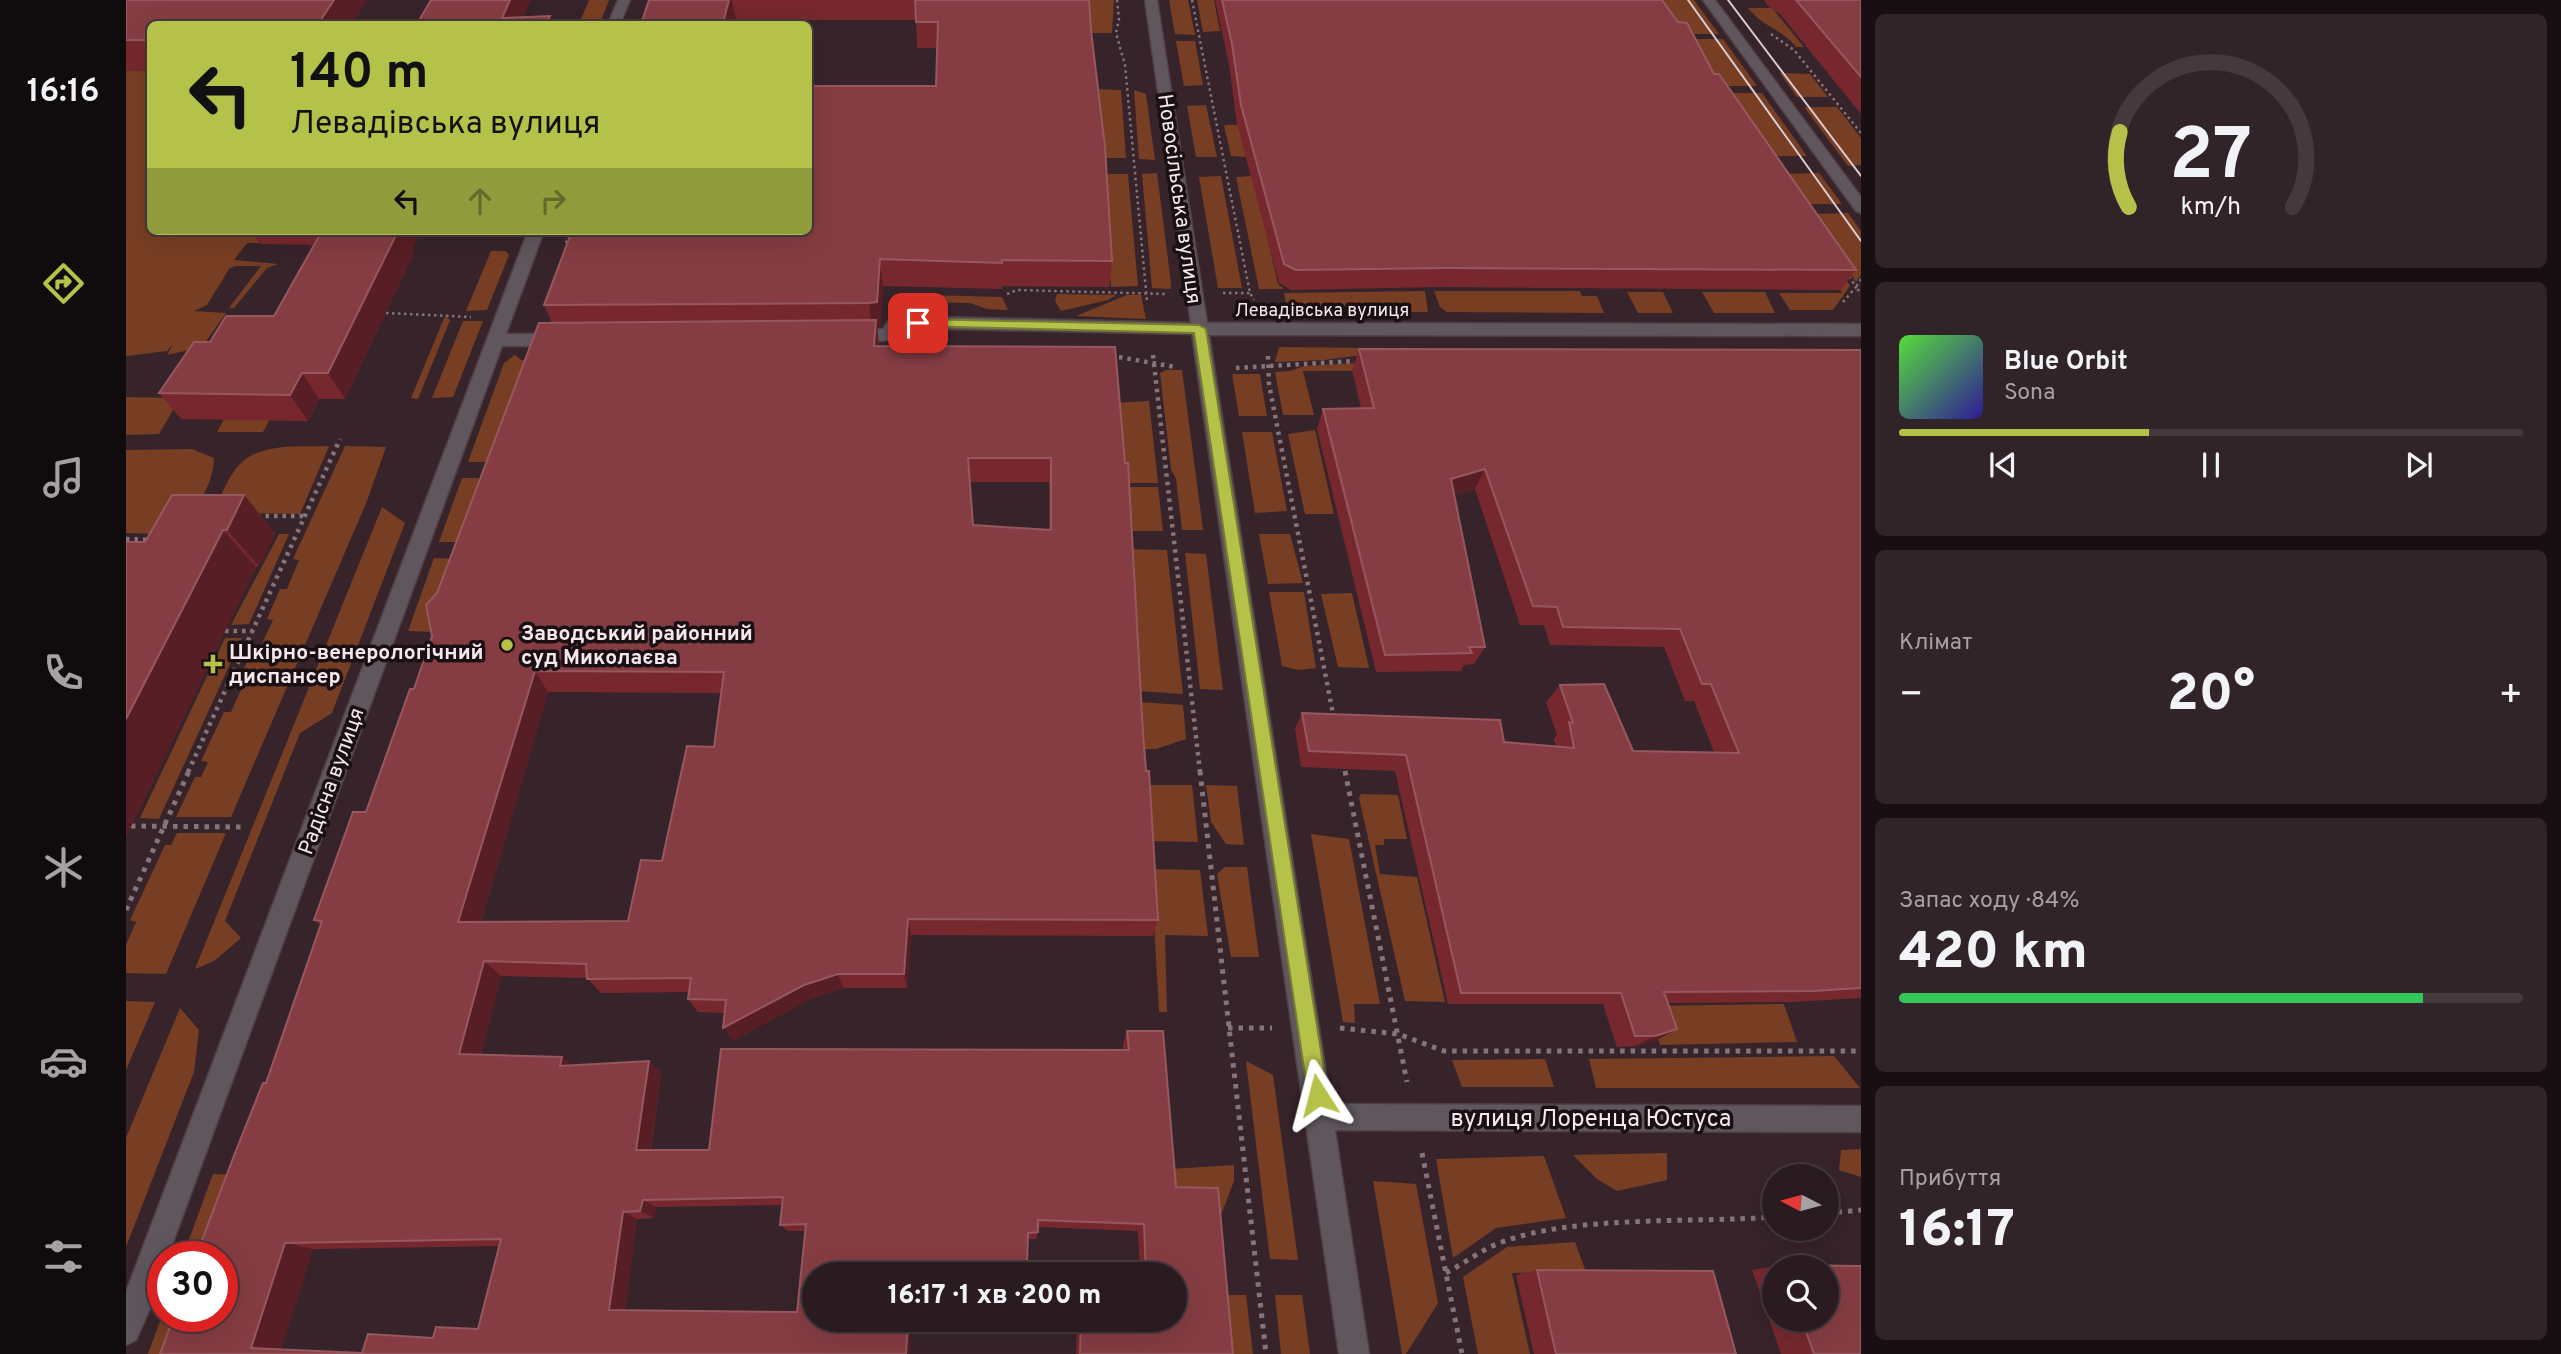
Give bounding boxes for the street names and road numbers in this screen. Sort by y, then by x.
street label: Новосільська вулиця [1150,92,1207,306]
street label: Левадівська вулиця [1235,300,1409,323]
street label: Радісна вулиця [293,704,372,859]
street label: вулиця Лоренца Юстуса [1451,1105,1731,1135]

